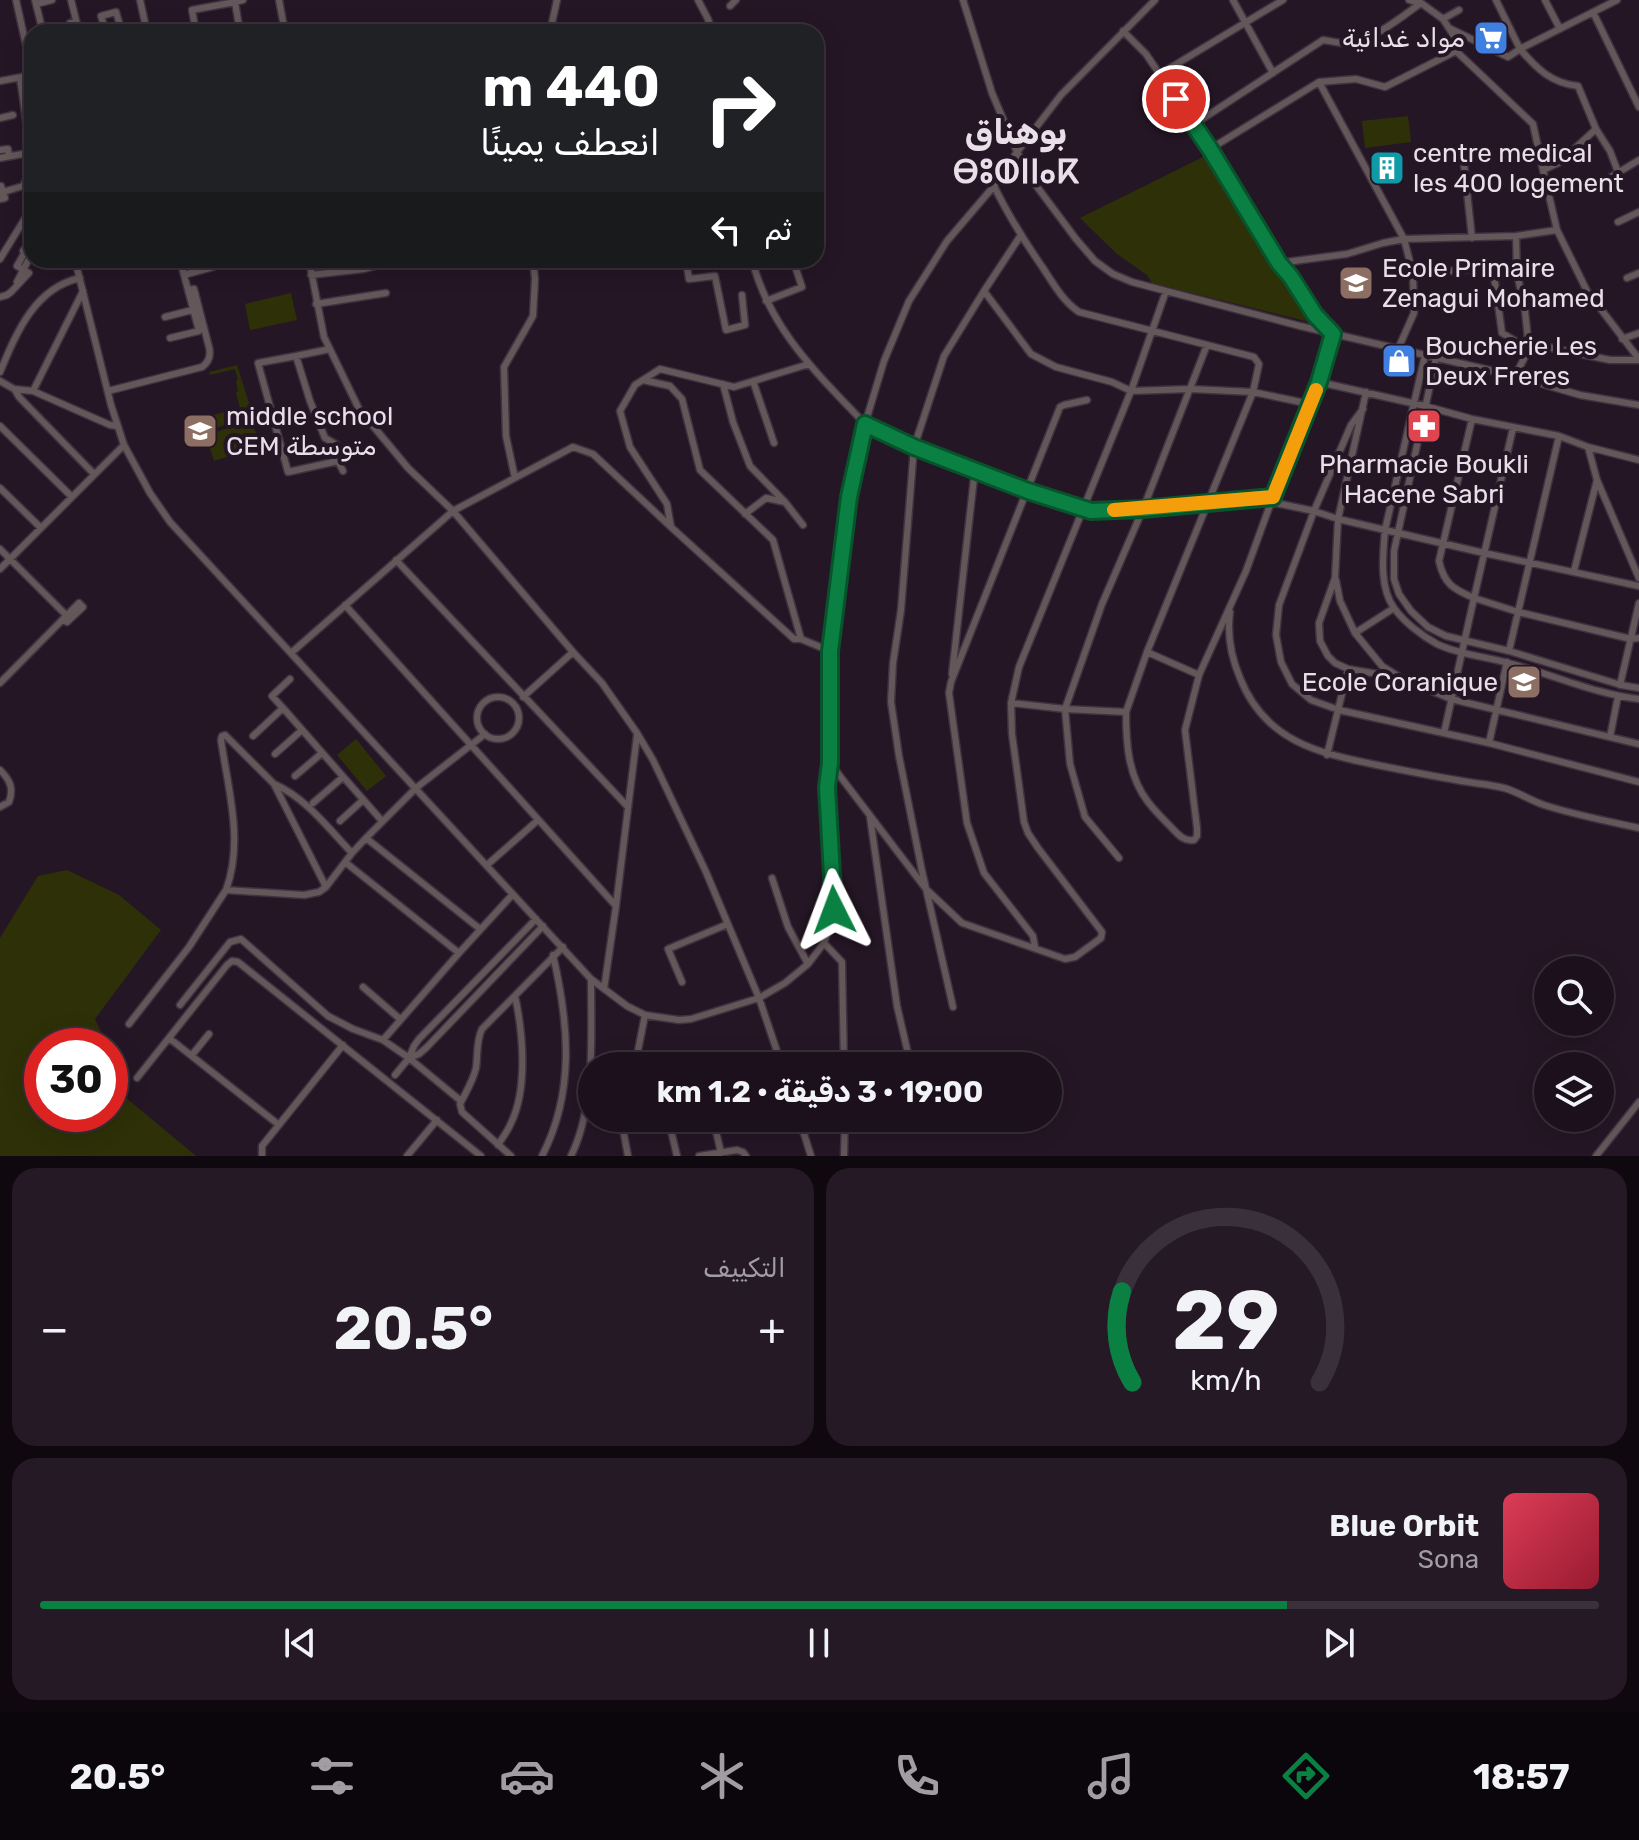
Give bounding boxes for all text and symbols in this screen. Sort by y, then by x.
supermarket icon: مواد غدائية [1472,19,1510,57]
place label: مواد غدائية [1342,23,1465,54]
text: 440 m [482,54,660,120]
icon: right [688,56,792,160]
pin [1142,65,1210,133]
icon: arrive [1154,77,1198,121]
district label: بوهناق ⴱⵓⵀⵏⵏⴰⴽ [953,112,1079,192]
text: انعطف يمينًا [480,121,660,164]
place label: centre medical les 400 logement [1413,138,1624,199]
building icon: centre medical les 400 logement [1368,149,1406,187]
icon: left [704,208,748,252]
text: ثم [764,212,792,248]
place label: Ecole Primaire Zenagui Mohamed [1382,253,1605,314]
school or university icon: Ecole Primaire Zenagui Mohamed [1337,264,1375,302]
place label: Boucherie Les Deux Freres [1425,331,1597,392]
shop icon: Boucherie Les Deux Freres [1380,342,1418,380]
place label: middle school CEM متوسطة [226,401,393,462]
pharmacy icon: Pharmacie Boukli Hacene Sabri [1405,407,1443,445]
school or university icon: middle school CEM متوسطة [181,412,219,450]
place label: Pharmacie Boukli Hacene Sabri [1319,449,1529,510]
school or university icon: Ecole Coranique [1505,663,1543,701]
place label: Ecole Coranique [1302,667,1498,698]
position arrow [792,868,876,952]
map controls [1534,956,1614,1132]
button: search [1534,956,1614,1036]
speed limit sign: 30 [24,1028,128,1132]
button: layers [1534,1052,1614,1132]
text: 19:00 · 3 دقيقة · 1.2 km [657,1074,983,1110]
text: التكييف [703,1253,786,1284]
text: 29 [1173,1271,1280,1370]
text: 20.5° [333,1293,493,1364]
text: − [40,1303,69,1355]
text: + [758,1303,786,1355]
text: km/h [1191,1363,1262,1397]
text: Blue Orbit [1329,1508,1479,1544]
text: Sona [1418,1544,1479,1575]
icon: previous [278,1621,322,1665]
icon: pause [797,1621,841,1665]
icon: next [1317,1621,1361,1665]
icon: filters [304,1748,360,1804]
icon: car [499,1748,555,1804]
icon: climate [694,1748,750,1804]
icon: phone [889,1748,945,1804]
icon: music [1083,1748,1139,1804]
icon: directions [1278,1748,1334,1804]
text: 20.5° [69,1755,165,1798]
text: 18:57 [1473,1755,1570,1798]

